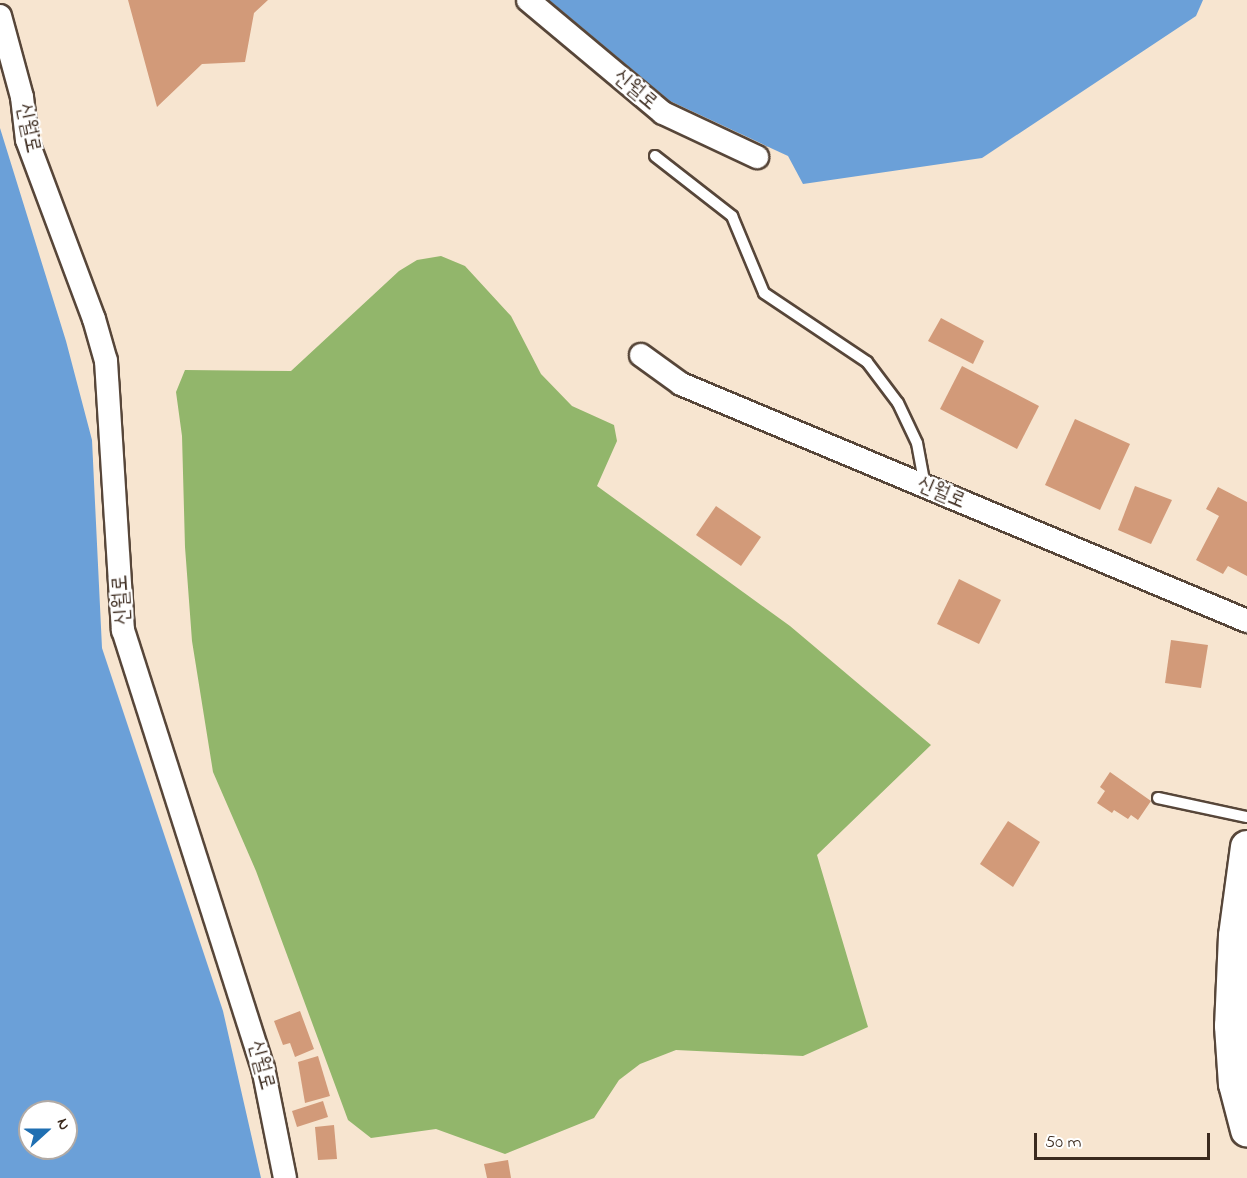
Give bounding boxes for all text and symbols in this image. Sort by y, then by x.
street label: 신월로 [607,64,663,116]
street label: 신월로 [10,101,46,155]
street label: 신월로 [913,471,969,515]
street label: 신월로 [108,574,136,626]
street label: 신월로 [242,1037,280,1093]
north arrow [18,1100,78,1160]
text: N [50,1115,76,1134]
scale bar [1037,1121,1212,1159]
text: 50 m [1045,1130,1082,1156]

